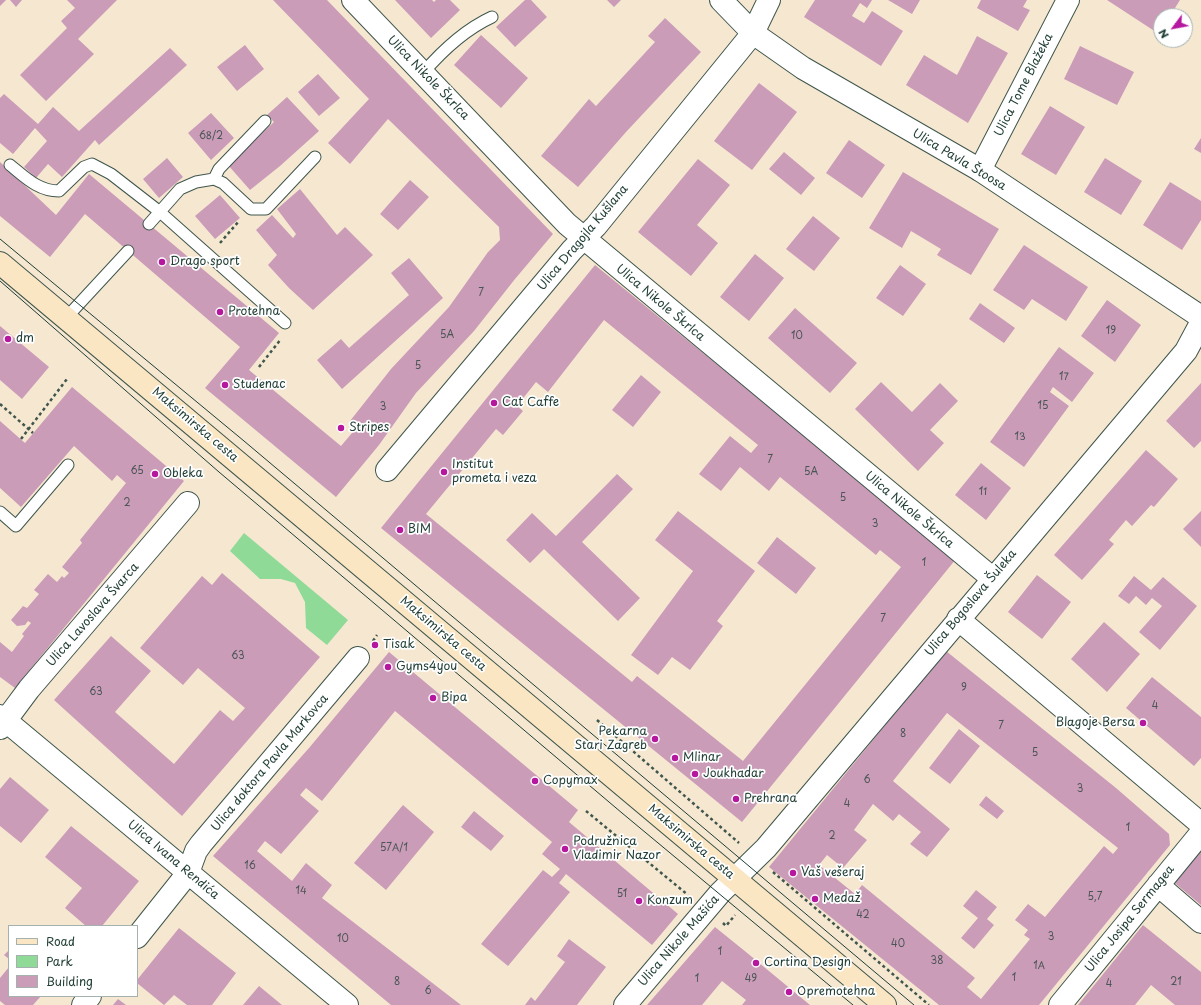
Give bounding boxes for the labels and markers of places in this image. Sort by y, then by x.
place label: Drago sport [170,255,240,269]
marker: Drago sport [157,257,167,267]
place label: Protehna [228,305,280,319]
marker: Protehna [215,307,225,317]
place label: dm [16,332,34,346]
marker: dm [3,334,13,344]
place label: Studenac [233,378,285,392]
marker: Studenac [220,380,230,390]
place label: Cat Caffe [502,396,559,410]
marker: Cat Caffe [489,398,499,408]
place label: Stripes [349,421,389,435]
marker: Stripes [336,423,346,433]
place label: Institut prometa i veza [452,458,537,486]
place label: Obleka [163,467,203,481]
marker: Institut prometa i veza [439,467,449,477]
marker: Obleka [150,469,160,479]
place label: BIM [408,523,431,537]
marker: BIM [395,525,405,535]
place label: Tisak [383,638,415,652]
marker: Tisak [370,640,380,650]
place label: Gyms4you [396,660,457,674]
marker: Gyms4you [383,662,393,672]
place label: Bipa [441,691,467,705]
marker: Bipa [428,693,438,703]
place label: Blagoje Bersa [1056,716,1135,730]
marker: Blagoje Bersa [1138,718,1148,728]
place label: Pekarna Stari Zagreb [575,725,647,753]
marker: Pekarna Stari Zagreb [650,734,660,744]
place label: Mlinar [683,751,721,765]
marker: Mlinar [670,753,680,763]
place label: Joukhadar [703,767,764,781]
marker: Joukhadar [690,769,700,779]
place label: Copymax [543,774,597,788]
marker: Copymax [530,776,540,786]
place label: Prehrana [744,792,797,806]
marker: Prehrana [731,794,741,804]
place label: Podružnica Vladimir Nazor [573,835,661,863]
marker: Podružnica Vladimir Nazor [560,844,570,854]
place label: Vaš vešeraj [801,866,864,880]
marker: Vaš vešeraj [788,868,798,878]
place label: Medaž [823,892,861,906]
place label: Konzum [647,894,693,908]
marker: Medaž [810,894,820,904]
marker: Konzum [634,896,644,906]
place label: Cortina Design [764,956,851,970]
marker: Cortina Design [751,958,761,968]
place label: Opremotehna [797,985,875,999]
marker: Opremotehna [784,987,794,997]

